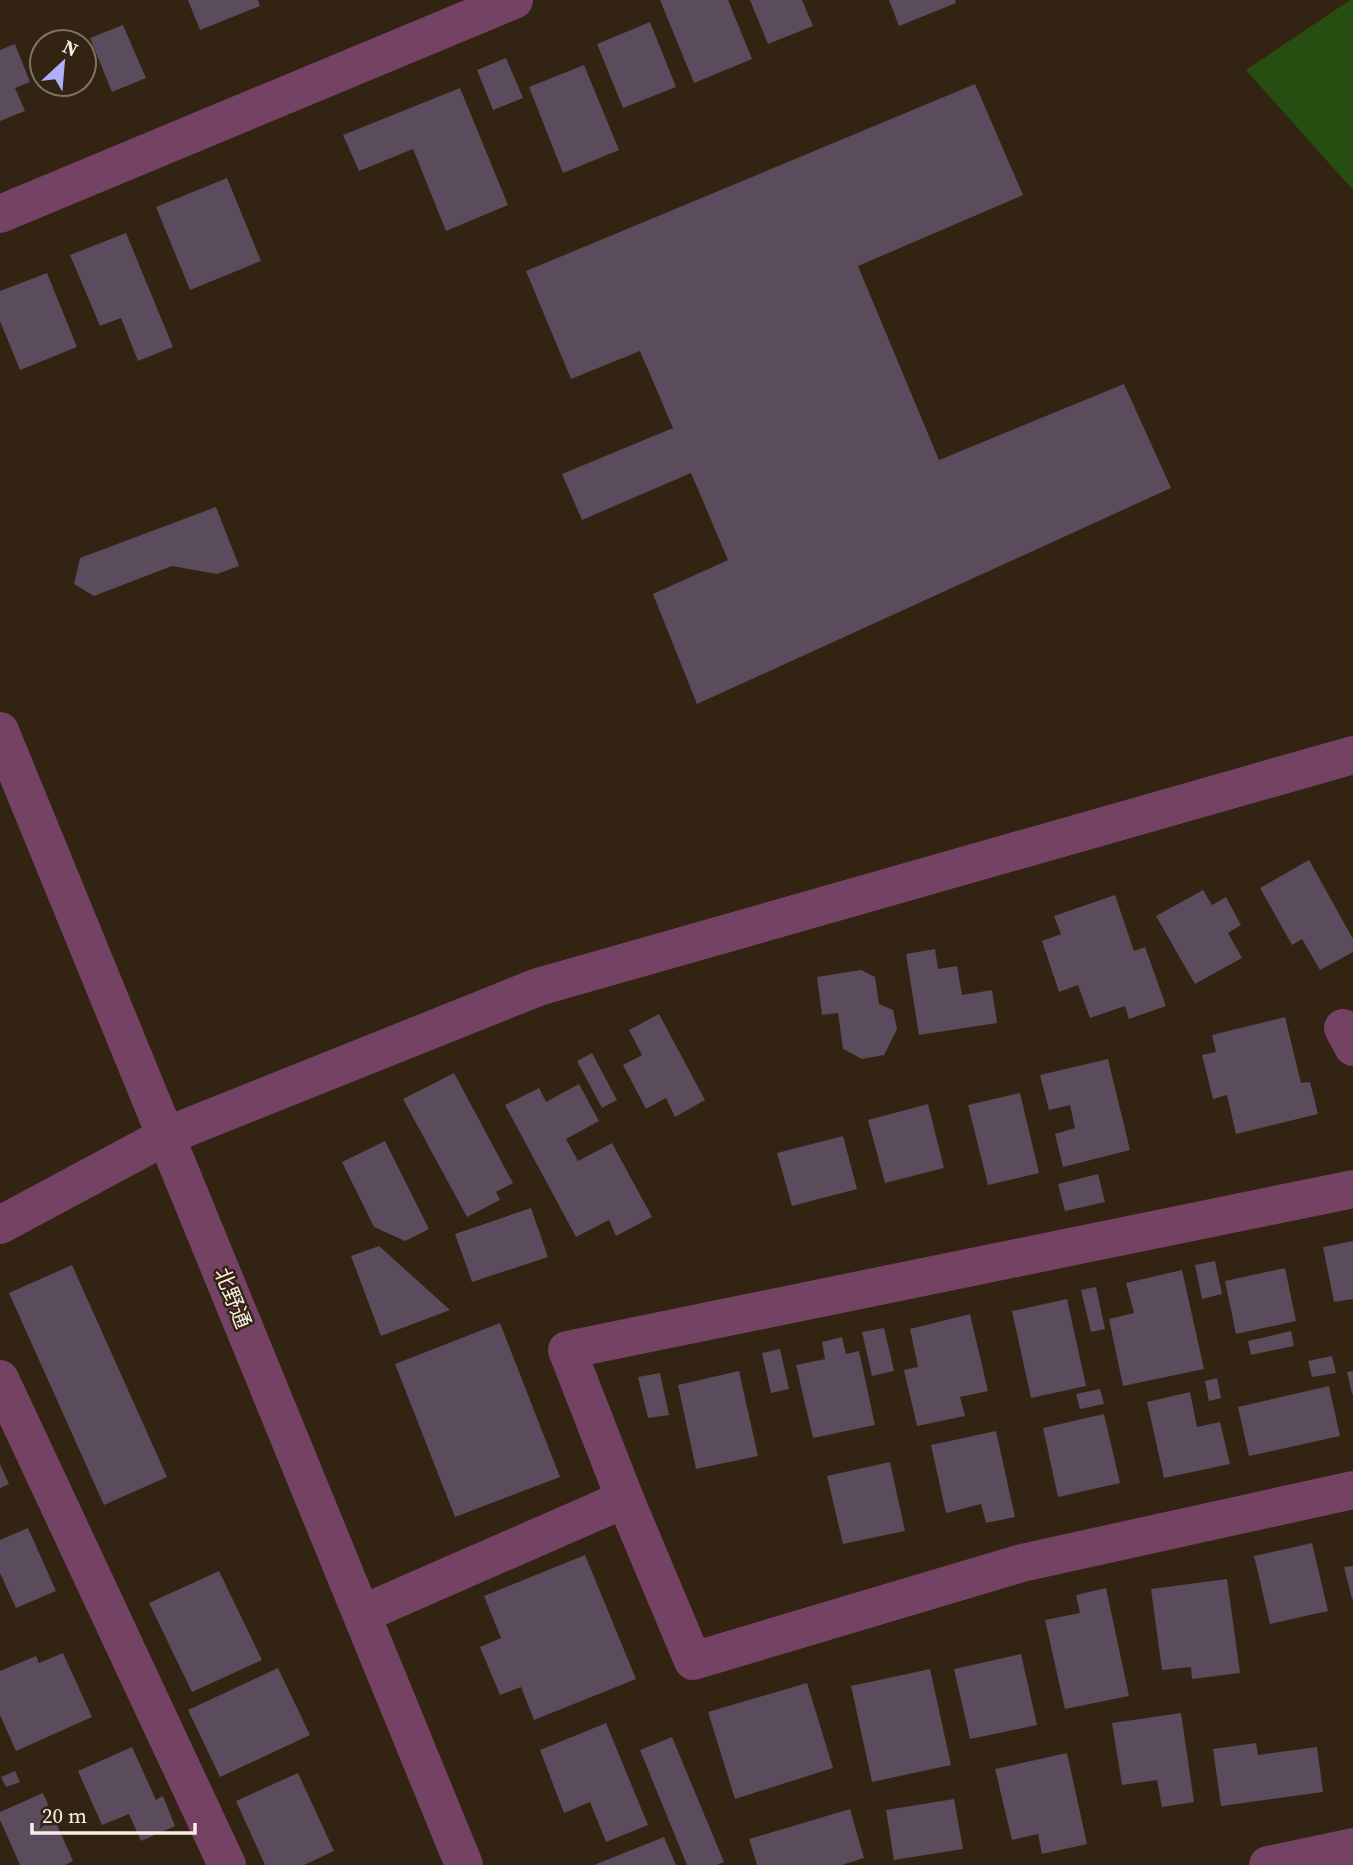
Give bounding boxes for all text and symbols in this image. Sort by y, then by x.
north arrow [28,28,98,98]
text: N [59,33,83,63]
street label: 北野通 [208,1263,258,1333]
scale bar [32,1792,194,1836]
text: 20 m [42,1801,87,1830]

